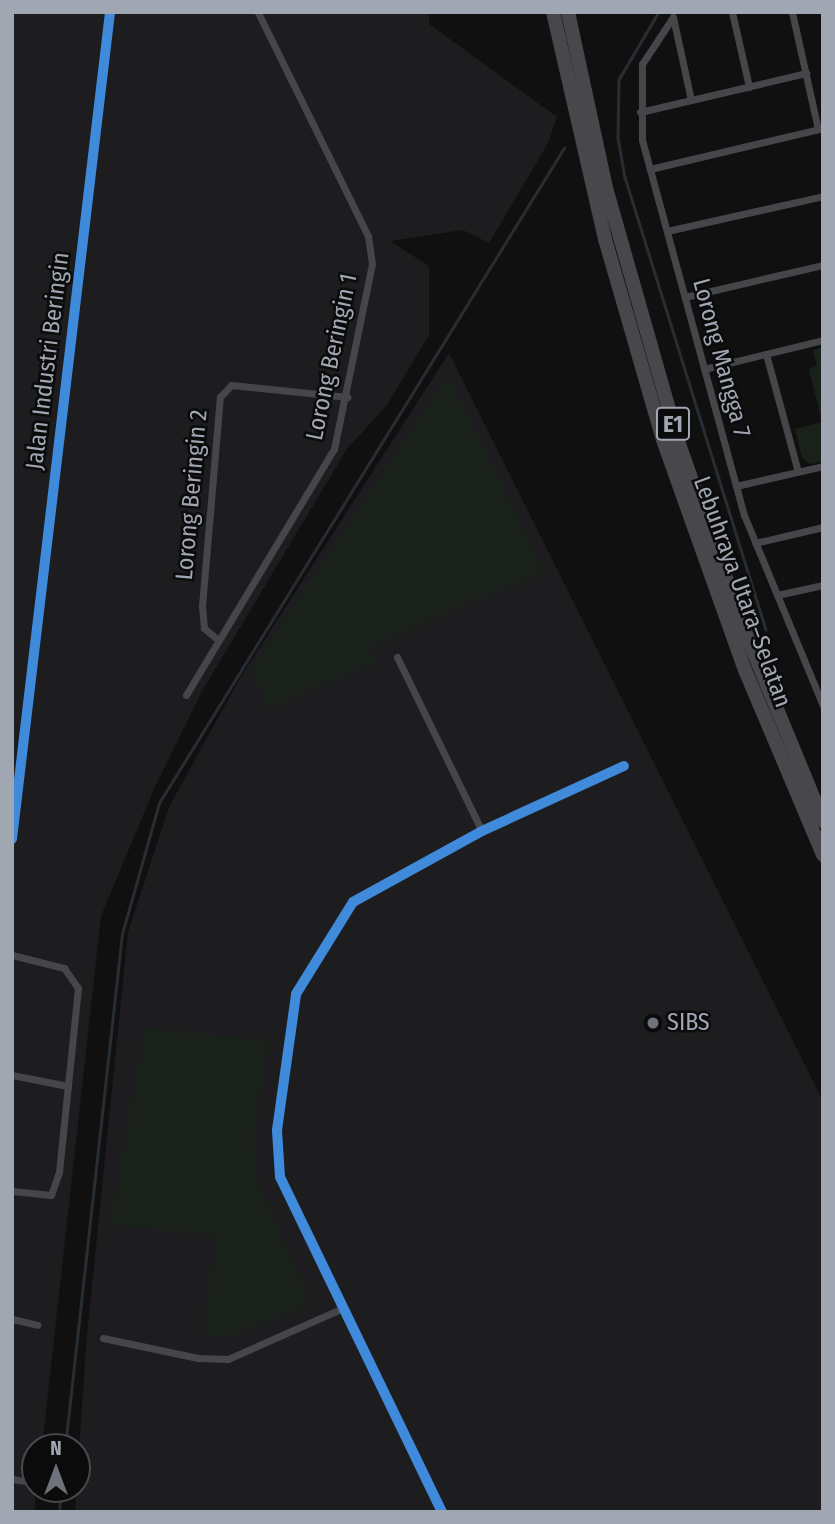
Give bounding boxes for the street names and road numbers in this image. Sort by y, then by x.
street label: Jalan Industri Beringin [20,251,76,471]
street label: Lorong Beringin 1 [300,271,364,443]
street label: Lorong Mangga 7 [686,275,756,441]
road number: E1 [656,404,690,444]
street label: Lorong Beringin 2 [170,409,214,581]
street label: Lebuhraya Utara–Selatan [687,473,797,711]

